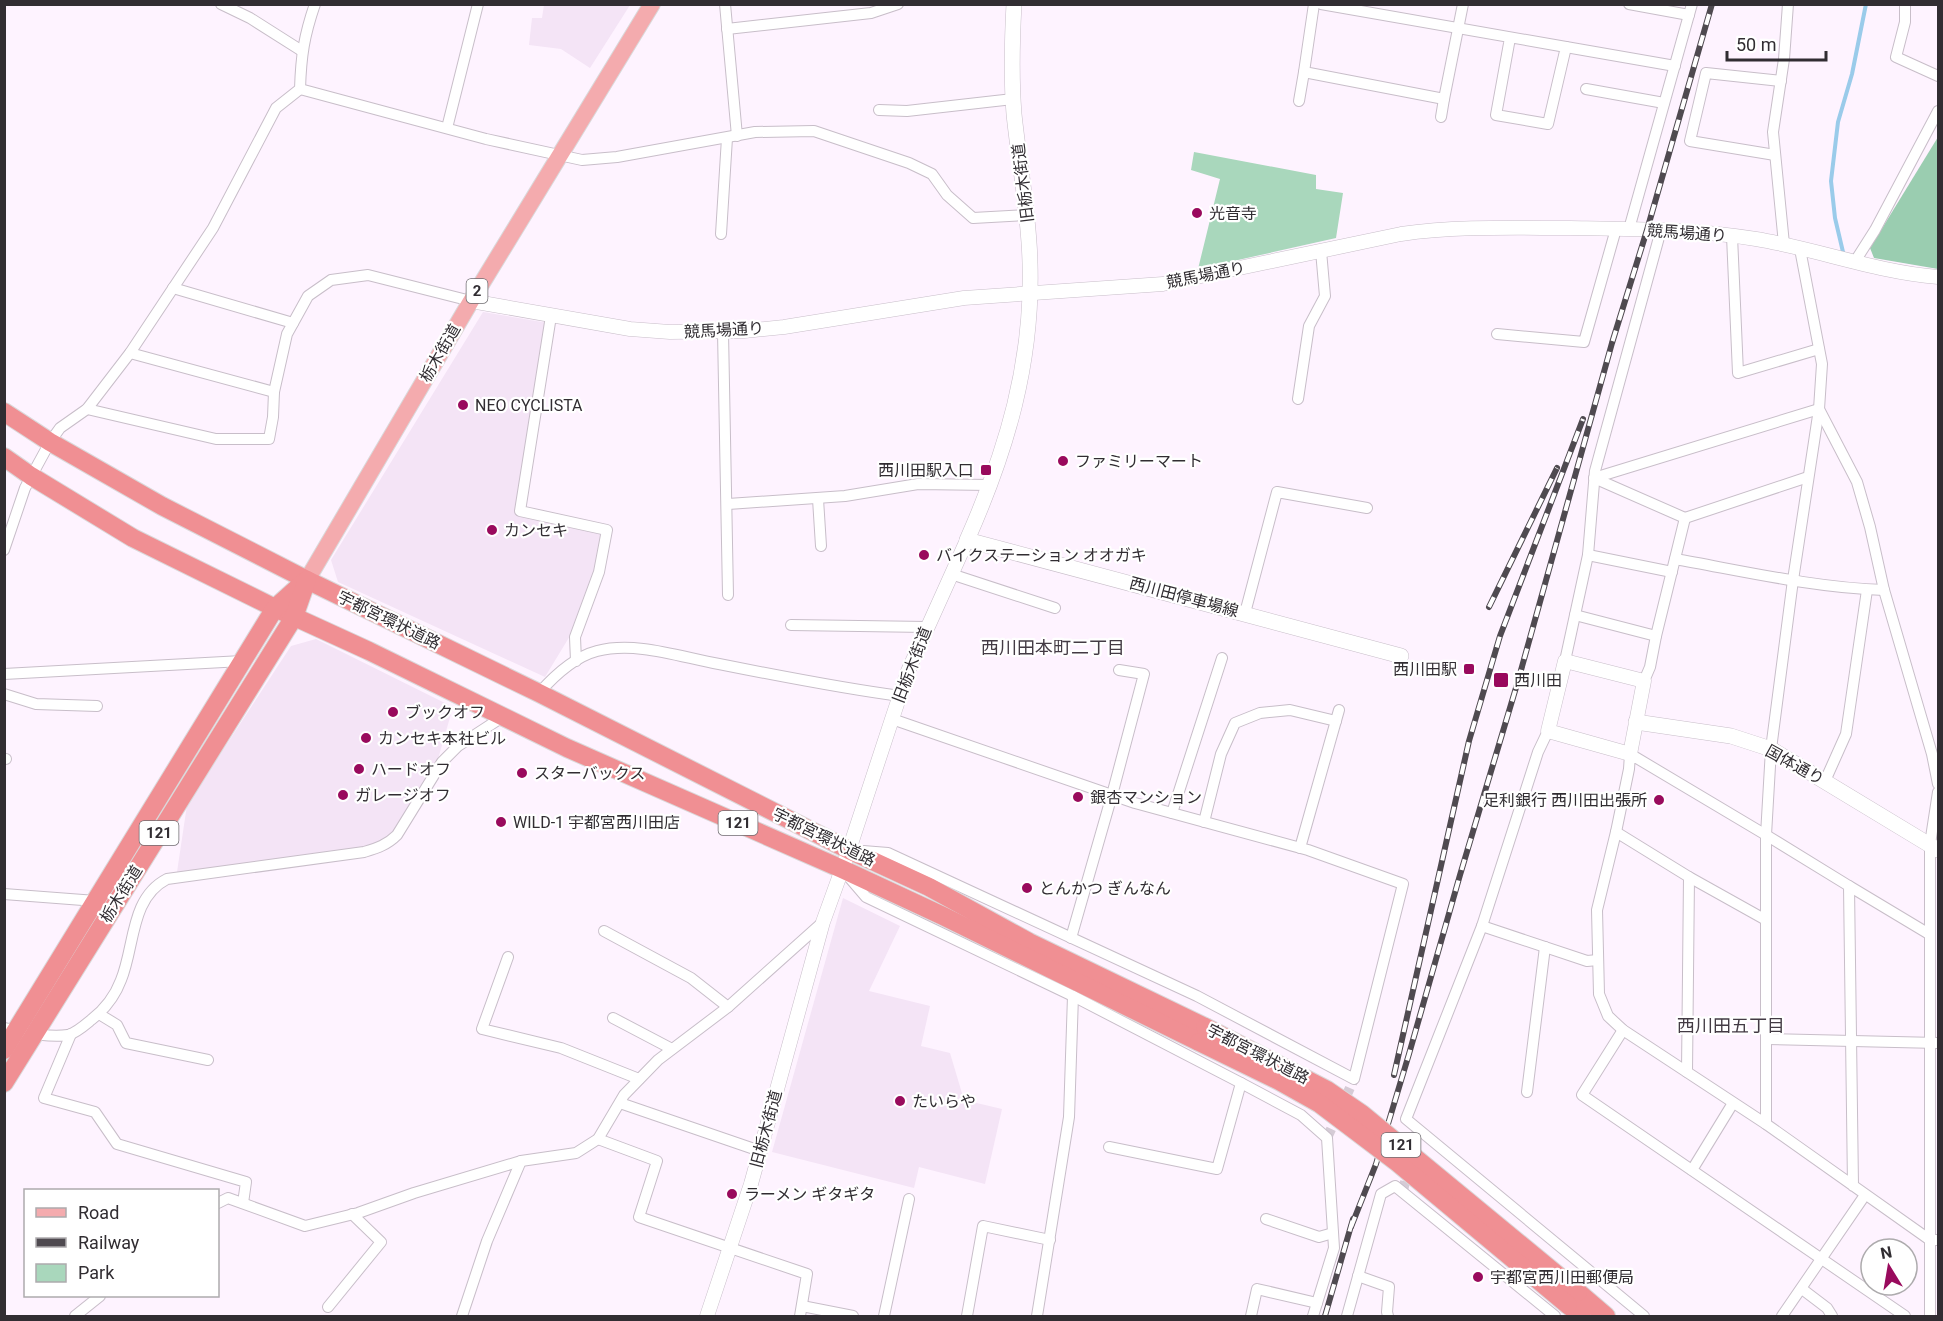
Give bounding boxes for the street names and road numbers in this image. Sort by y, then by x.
street label: 旧栃木街道 [1009,142,1037,224]
street label: 競馬場通り [1646,221,1728,245]
street label: 競馬場通り [1165,258,1247,292]
road number: 2 [466,279,488,303]
street label: 競馬場通り [684,318,764,342]
street label: 栃木街道 [416,321,464,385]
street label: 西川田停車場線 [1127,573,1241,621]
street label: 宇都宮環状道路 [334,587,444,653]
street label: 旧栃木街道 [889,624,935,706]
street label: 国体通り [1762,741,1828,789]
street label: 宇都宮環状道路 [769,804,879,870]
road number: 121 [718,811,758,835]
road number: 121 [140,821,178,845]
street label: 栃木街道 [96,862,146,926]
street label: 宇都宮環状道路 [1204,1020,1312,1088]
street label: 旧栃木街道 [746,1088,786,1170]
road number: 121 [1382,1133,1420,1157]

